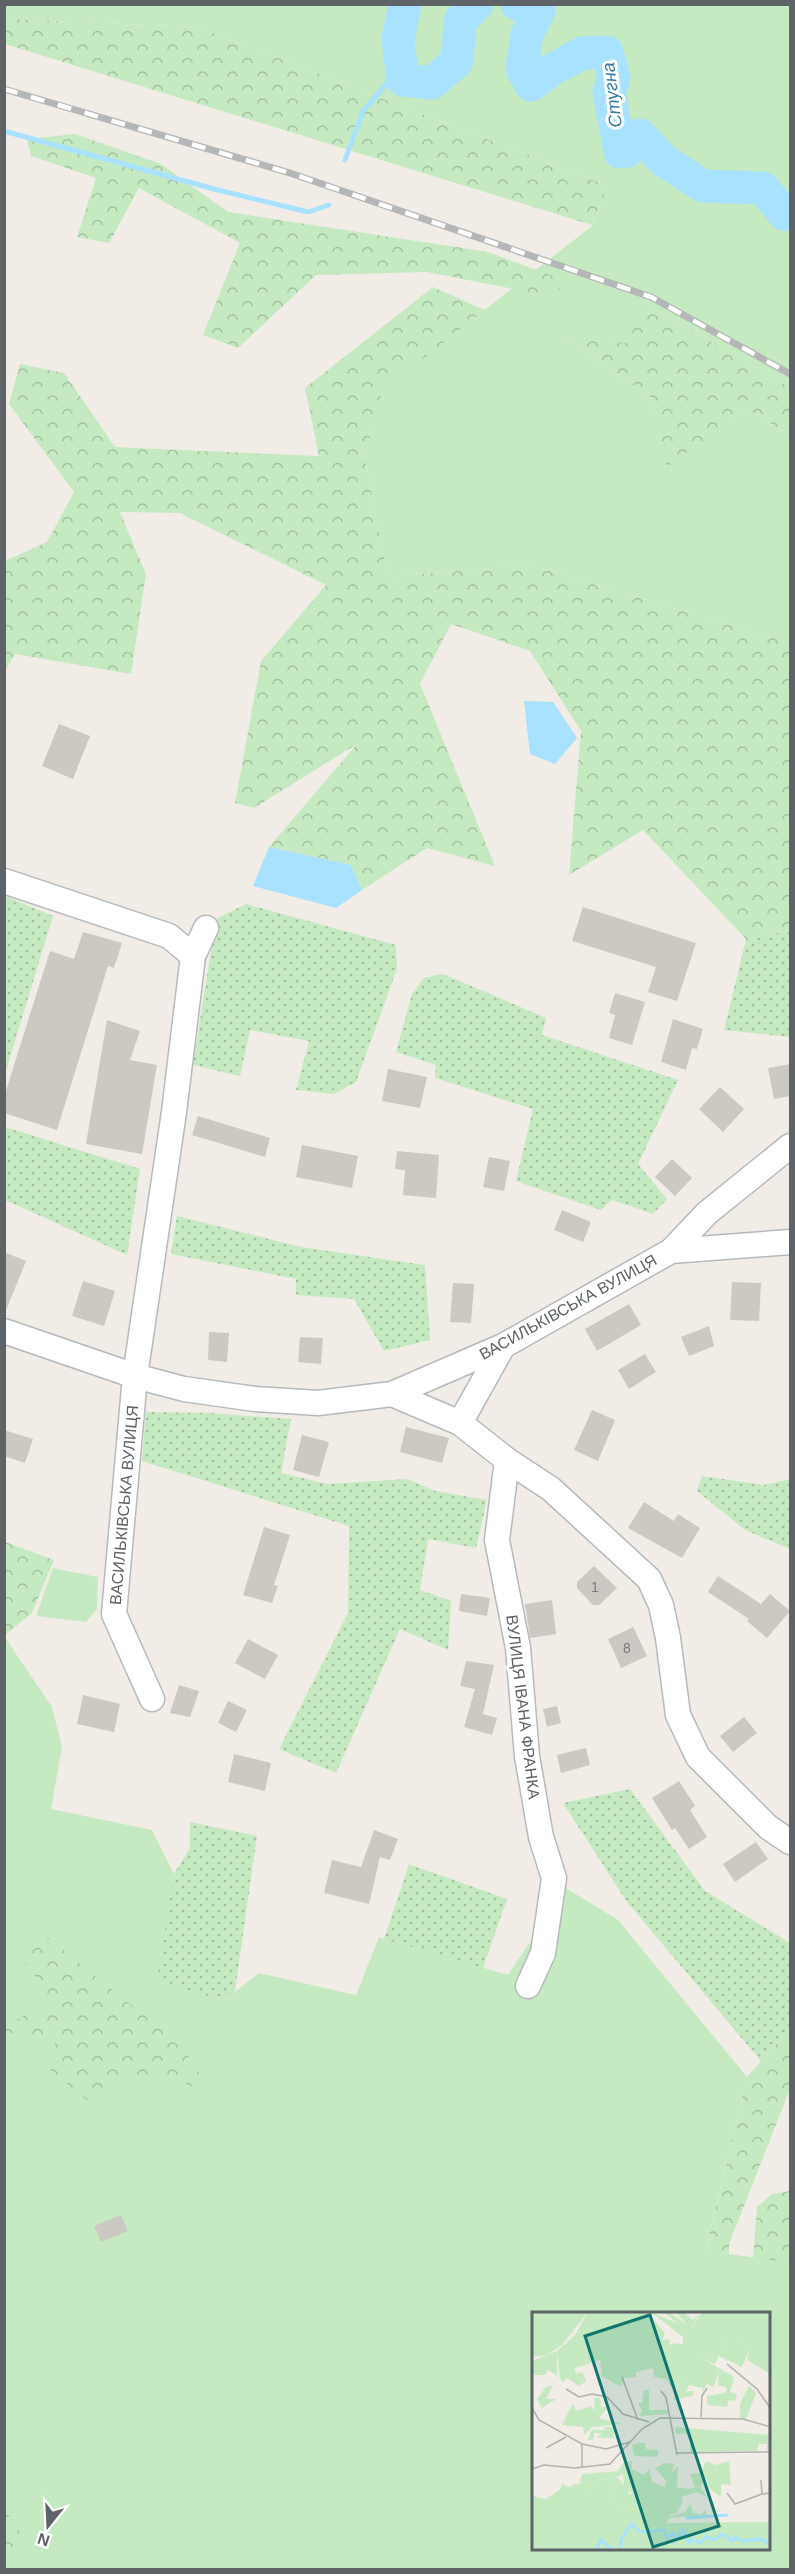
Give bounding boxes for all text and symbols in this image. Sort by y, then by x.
water label: Стугна [598,61,626,129]
street label: ВАСИЛЬКІВСЬКА ВУЛИЦЯ [476,1251,660,1363]
street label: ВАСИЛЬКІВСЬКА ВУЛИЦЯ [107,1405,141,1605]
house number: 1 [591,1579,599,1595]
street label: ВУЛИЦЯ ІВАНА ФРАНКА [503,1614,543,1800]
house number: 8 [623,1640,631,1656]
inset map [532,2312,771,2550]
north arrow [18,2496,78,2556]
text: N [35,2530,52,2550]

